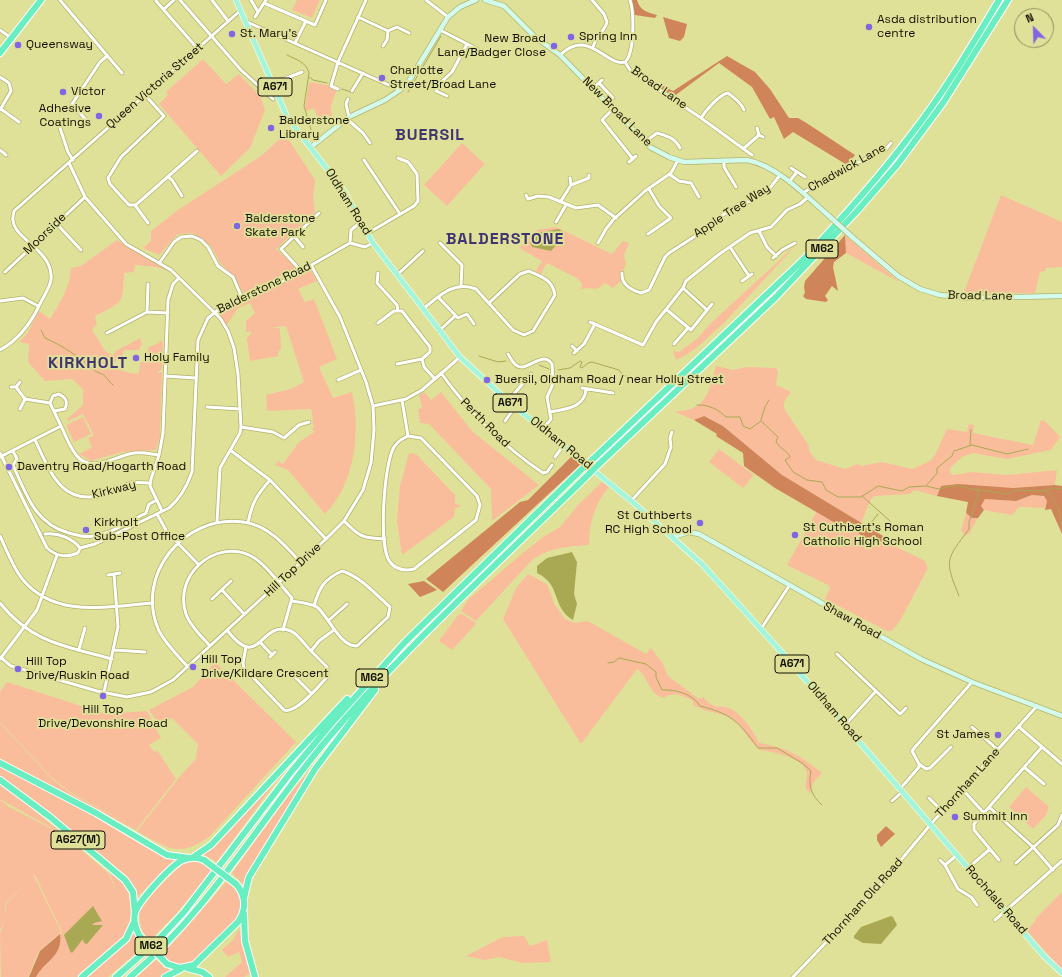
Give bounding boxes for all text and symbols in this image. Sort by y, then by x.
north arrow [1014,8,1054,48]
text: N [1024,10,1036,26]
place label: Asda distribution centre [877,13,977,41]
marker: Asda distribution centre [864,22,874,32]
place label: St. Mary's [240,27,297,41]
marker: St. Mary's [227,29,237,39]
place label: Spring Inn [579,30,637,44]
place label: New Broad Lane/Badger Close [438,32,546,60]
marker: Spring Inn [566,32,576,42]
place label: Queensway [26,38,93,52]
marker: Queensway [13,40,23,50]
street label: Queen Victoria Street [103,40,207,132]
marker: New Broad Lane/Badger Close [549,41,559,51]
street label: Broad Lane [628,63,690,113]
place label: Charlotte Street/Broad Lane [390,64,496,92]
marker: Charlotte Street/Broad Lane [377,73,387,83]
street label: New Broad Lane [579,74,655,150]
road number: A671 [258,78,292,96]
place label: Victor [71,85,106,99]
marker: Victor [58,87,68,97]
place label: Adhesive Coatings [39,102,91,130]
marker: Adhesive Coatings [94,111,104,121]
place label: Balderstone Library [279,114,349,142]
marker: Balderstone Library [266,123,276,133]
district label: BUERSIL [395,126,465,146]
street label: Chadwick Lane [806,141,888,195]
street label: Oldham Road [322,166,374,238]
street label: Apple Tree Way [691,181,773,241]
street label: Moorside [21,210,69,258]
place label: Balderstone Skate Park [245,212,315,240]
marker: Balderstone Skate Park [232,221,242,231]
district label: BALDERSTONE [446,230,564,250]
road number: M62 [806,240,838,258]
street label: Balderstone Road [215,259,313,317]
street label: Broad Lane [947,288,1013,304]
place label: Holy Family [144,351,209,365]
marker: Holy Family [131,353,141,363]
district label: KIRKHOLT [48,354,128,374]
place label: Buersil, Oldham Road / near Holly Street [495,373,724,387]
marker: Buersil, Oldham Road / near Holly Street [482,375,492,385]
road number: A671 [493,394,527,412]
street label: Perth Road [457,395,513,451]
street label: Oldham Road [527,414,595,472]
place label: Daventry Road/Hogarth Road [17,460,186,474]
marker: Daventry Road/Hogarth Road [4,462,14,472]
street label: Kirkway [91,478,137,502]
place label: St Cuthberts RC High School [605,509,692,537]
place label: Kirkholt Sub-Post Office [94,516,185,544]
marker: St Cuthberts RC High School [695,518,705,528]
place label: St Cuthbert's Roman Catholic High School [803,521,924,549]
marker: Kirkholt Sub-Post Office [81,525,91,535]
marker: St Cuthbert's Roman Catholic High School [790,530,800,540]
street label: Hill Top Drive [262,540,324,600]
street label: Shaw Road [821,599,883,643]
place label: Hill Top Drive/Kildare Crescent [201,653,329,681]
place label: Hill Top Drive/Ruskin Road [26,655,130,683]
road number: A671 [775,655,809,673]
marker: Hill Top Drive/Kildare Crescent [188,662,198,672]
marker: Hill Top Drive/Ruskin Road [13,664,23,674]
road number: M62 [356,669,388,687]
street label: Oldham Road [804,679,864,745]
marker: Hill Top Drive/Devonshire Road [98,691,108,701]
place label: Hill Top Drive/Devonshire Road [38,703,168,731]
place label: St James [937,728,990,742]
marker: St James [993,730,1003,740]
street label: Thornham Lane [933,745,1003,821]
place label: Summit Inn [963,810,1028,824]
marker: Summit Inn [950,812,960,822]
road number: A627(M) [51,831,105,849]
street label: Thornham Old Road [820,855,906,949]
street label: Rochdale Road [962,863,1030,937]
road number: M62 [135,937,167,955]

